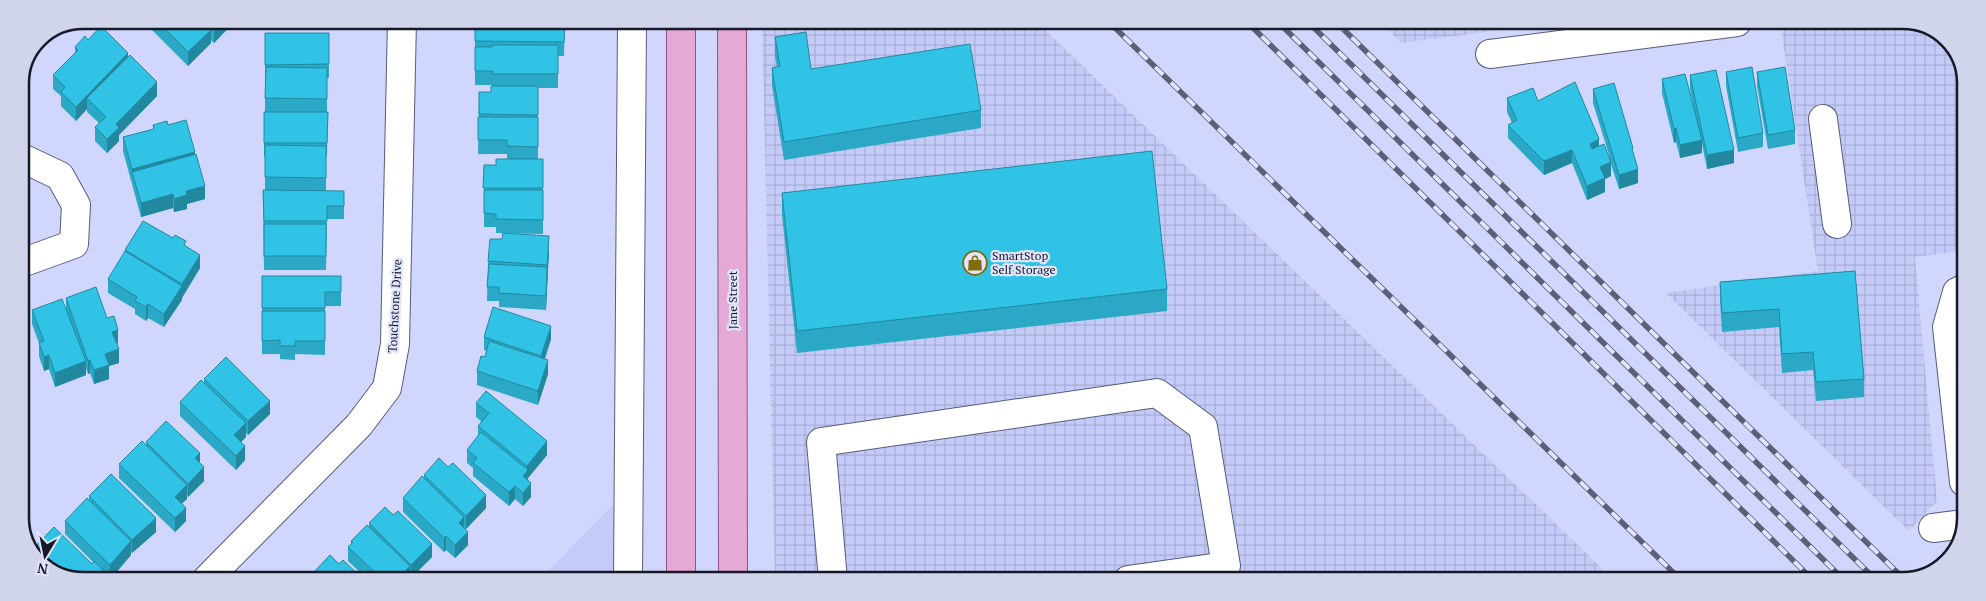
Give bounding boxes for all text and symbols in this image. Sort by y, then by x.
place label: SmartStop Self Storage [992,248,1056,277]
shop icon: SmartStop Self Storage [962,250,988,276]
street label: Touchstone Drive [385,259,404,353]
street label: Jane Street [725,270,740,329]
north arrow [20,531,70,581]
text: N [35,559,50,580]

